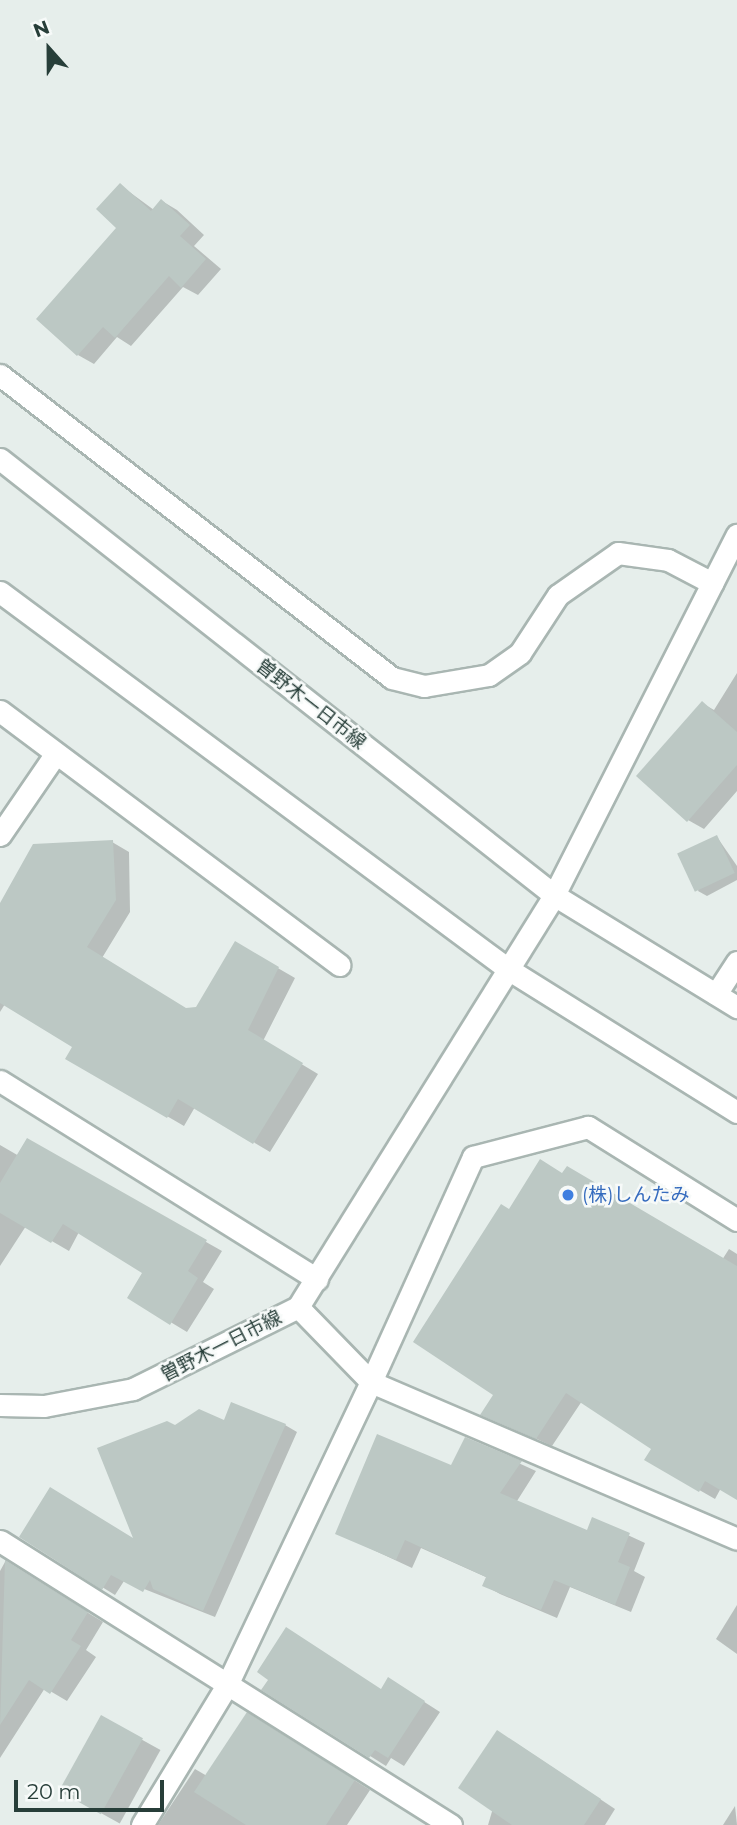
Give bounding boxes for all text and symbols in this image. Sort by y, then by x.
north arrow [14,14,84,84]
text: N [30,15,53,42]
street label: 曽野木一日市線 [252,654,370,754]
place label: (株)しんたみ [582,1184,690,1206]
marker: (株)しんたみ [560,1187,576,1203]
street label: 曽野木一日市線 [157,1306,285,1386]
scale bar [18,1766,168,1810]
text: 20 m [27,1779,81,1804]

